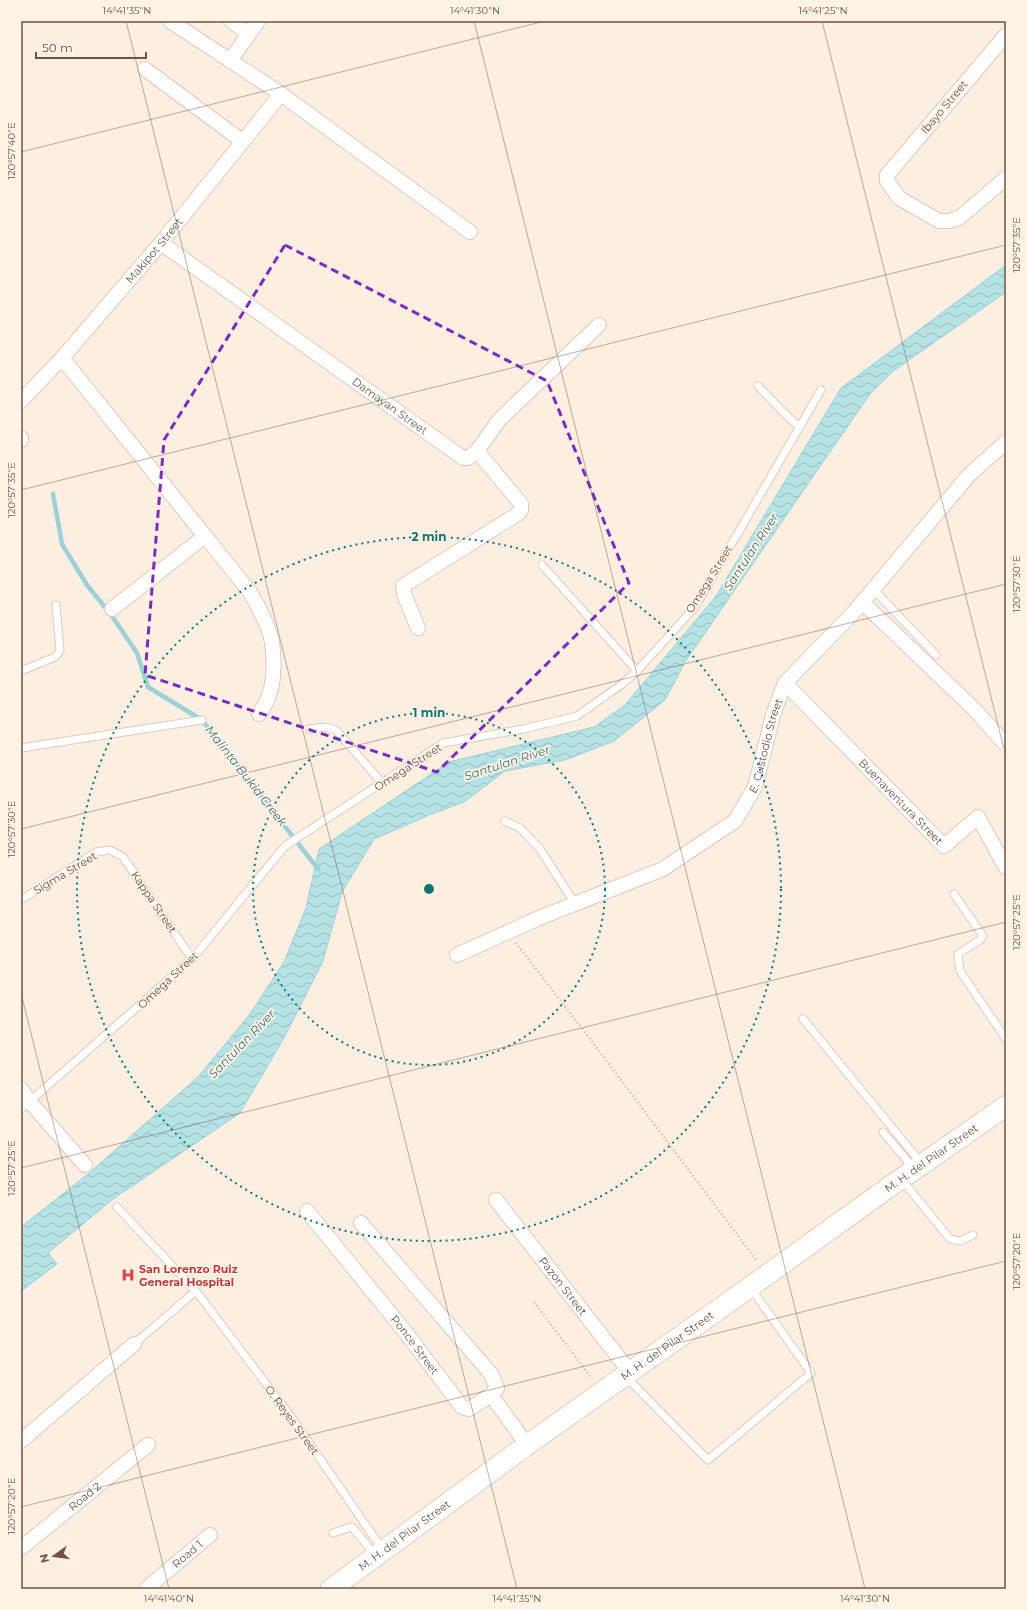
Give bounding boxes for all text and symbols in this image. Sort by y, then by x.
text: 14°41'35"N [103,4,151,17]
text: 14°41'30"N [450,4,500,17]
text: 14°41'25"N [798,4,848,17]
scale bar [36,34,146,60]
text: 50 m [42,40,73,55]
street label: Ibayo Street [917,77,971,137]
text: 120°57'40"E [5,122,18,180]
street label: Makipot Street [122,214,186,286]
text: 120°57'35"E [1010,217,1023,273]
street label: Damayan Street [349,374,431,438]
text: 120°57'35"E [5,462,18,518]
water label: Santulan River [720,510,781,593]
text: 2 min [412,529,446,544]
street label: Omega Street [682,542,736,616]
text: 120°57'30"E [1010,555,1023,612]
street label: E. Custodio Street [746,696,786,796]
text: 1 min [413,705,445,720]
water label: Malinta Bukid Creek [202,722,291,830]
street label: Omega Street [372,740,445,794]
water label: Santulan River [462,742,552,783]
street label: Buenaventura Street [856,756,946,848]
text: 120°57'30"E [5,800,18,857]
street label: Sigma Street [31,848,100,897]
street label: Kappa Street [128,868,180,936]
centre of rings [422,882,436,896]
text: 120°57'25"E [1010,894,1023,950]
street label: Omega Street [135,948,202,1012]
water label: Santulan River [205,1006,278,1081]
street label: M. H. del Pilar Street [882,1120,981,1195]
text: 120°57'25"E [5,1140,18,1196]
text: 120°57'20"E [1010,1232,1023,1289]
street label: Pazon Street [536,1254,590,1318]
place label: San Lorenzo Ruiz General Hospital [139,1262,238,1289]
hospital icon: San Lorenzo Ruiz General Hospital [120,1267,136,1283]
street label: M. H. del Pilar Street [618,1308,717,1383]
street label: Ponce Street [388,1312,442,1378]
street label: O. Reyes Street [262,1382,322,1458]
text: 120°57'20"E [5,1477,18,1534]
street label: Road 2 [66,1479,104,1514]
street label: M. H. del Pilar Street [356,1496,454,1574]
north arrow [34,1536,74,1576]
street label: Road 1 [169,1537,205,1571]
text: N [36,1552,52,1564]
text: 14°41'40"N [144,1592,194,1605]
text: 14°41'35"N [493,1592,541,1605]
text: 14°41'30"N [840,1592,890,1605]

